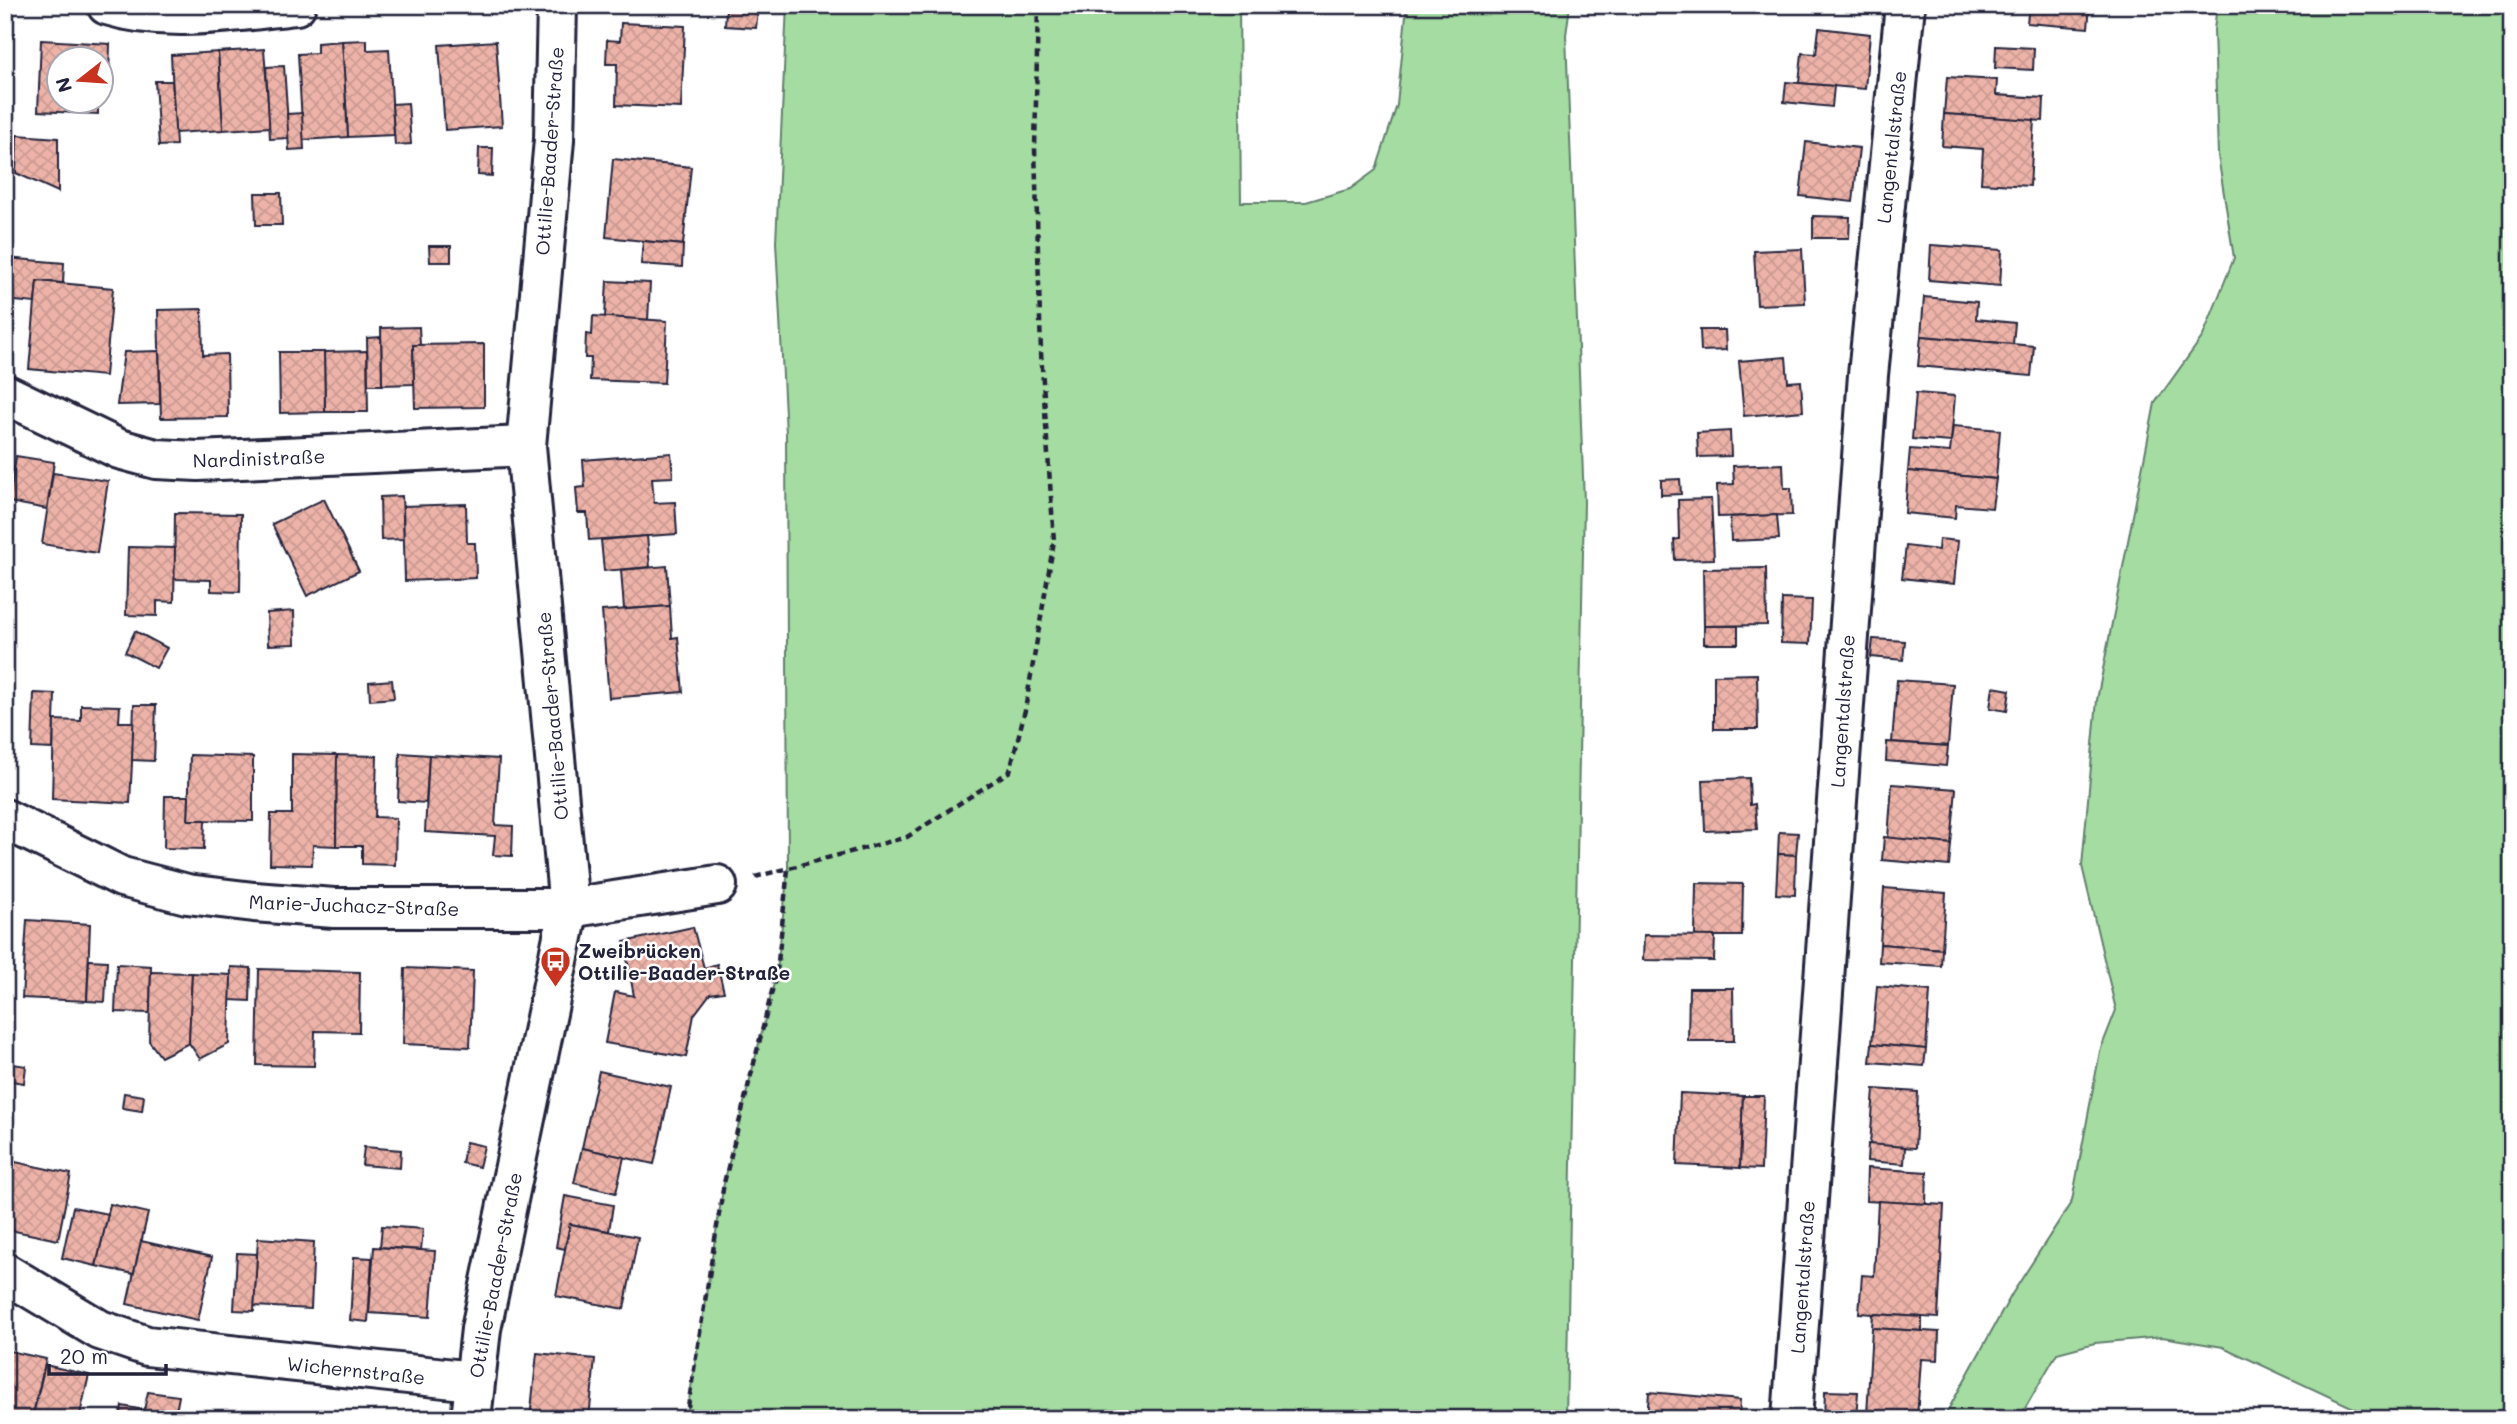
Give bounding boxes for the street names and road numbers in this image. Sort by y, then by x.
street label: Ottilie-Baader-Straße [529,46,569,256]
street label: Langentalstraße [1871,69,1911,225]
street label: Nardinistraße [192,443,326,473]
street label: Ottilie-Baader-Straße [530,611,574,821]
street label: Langentalstraße [1824,634,1860,788]
street label: Marie-Juchacz-Straße [248,889,460,921]
street label: Ottilie-Baader-Straße [463,1170,527,1380]
street label: Langentalstraße [1784,1200,1820,1354]
street label: Wichernstraße [286,1350,426,1390]

